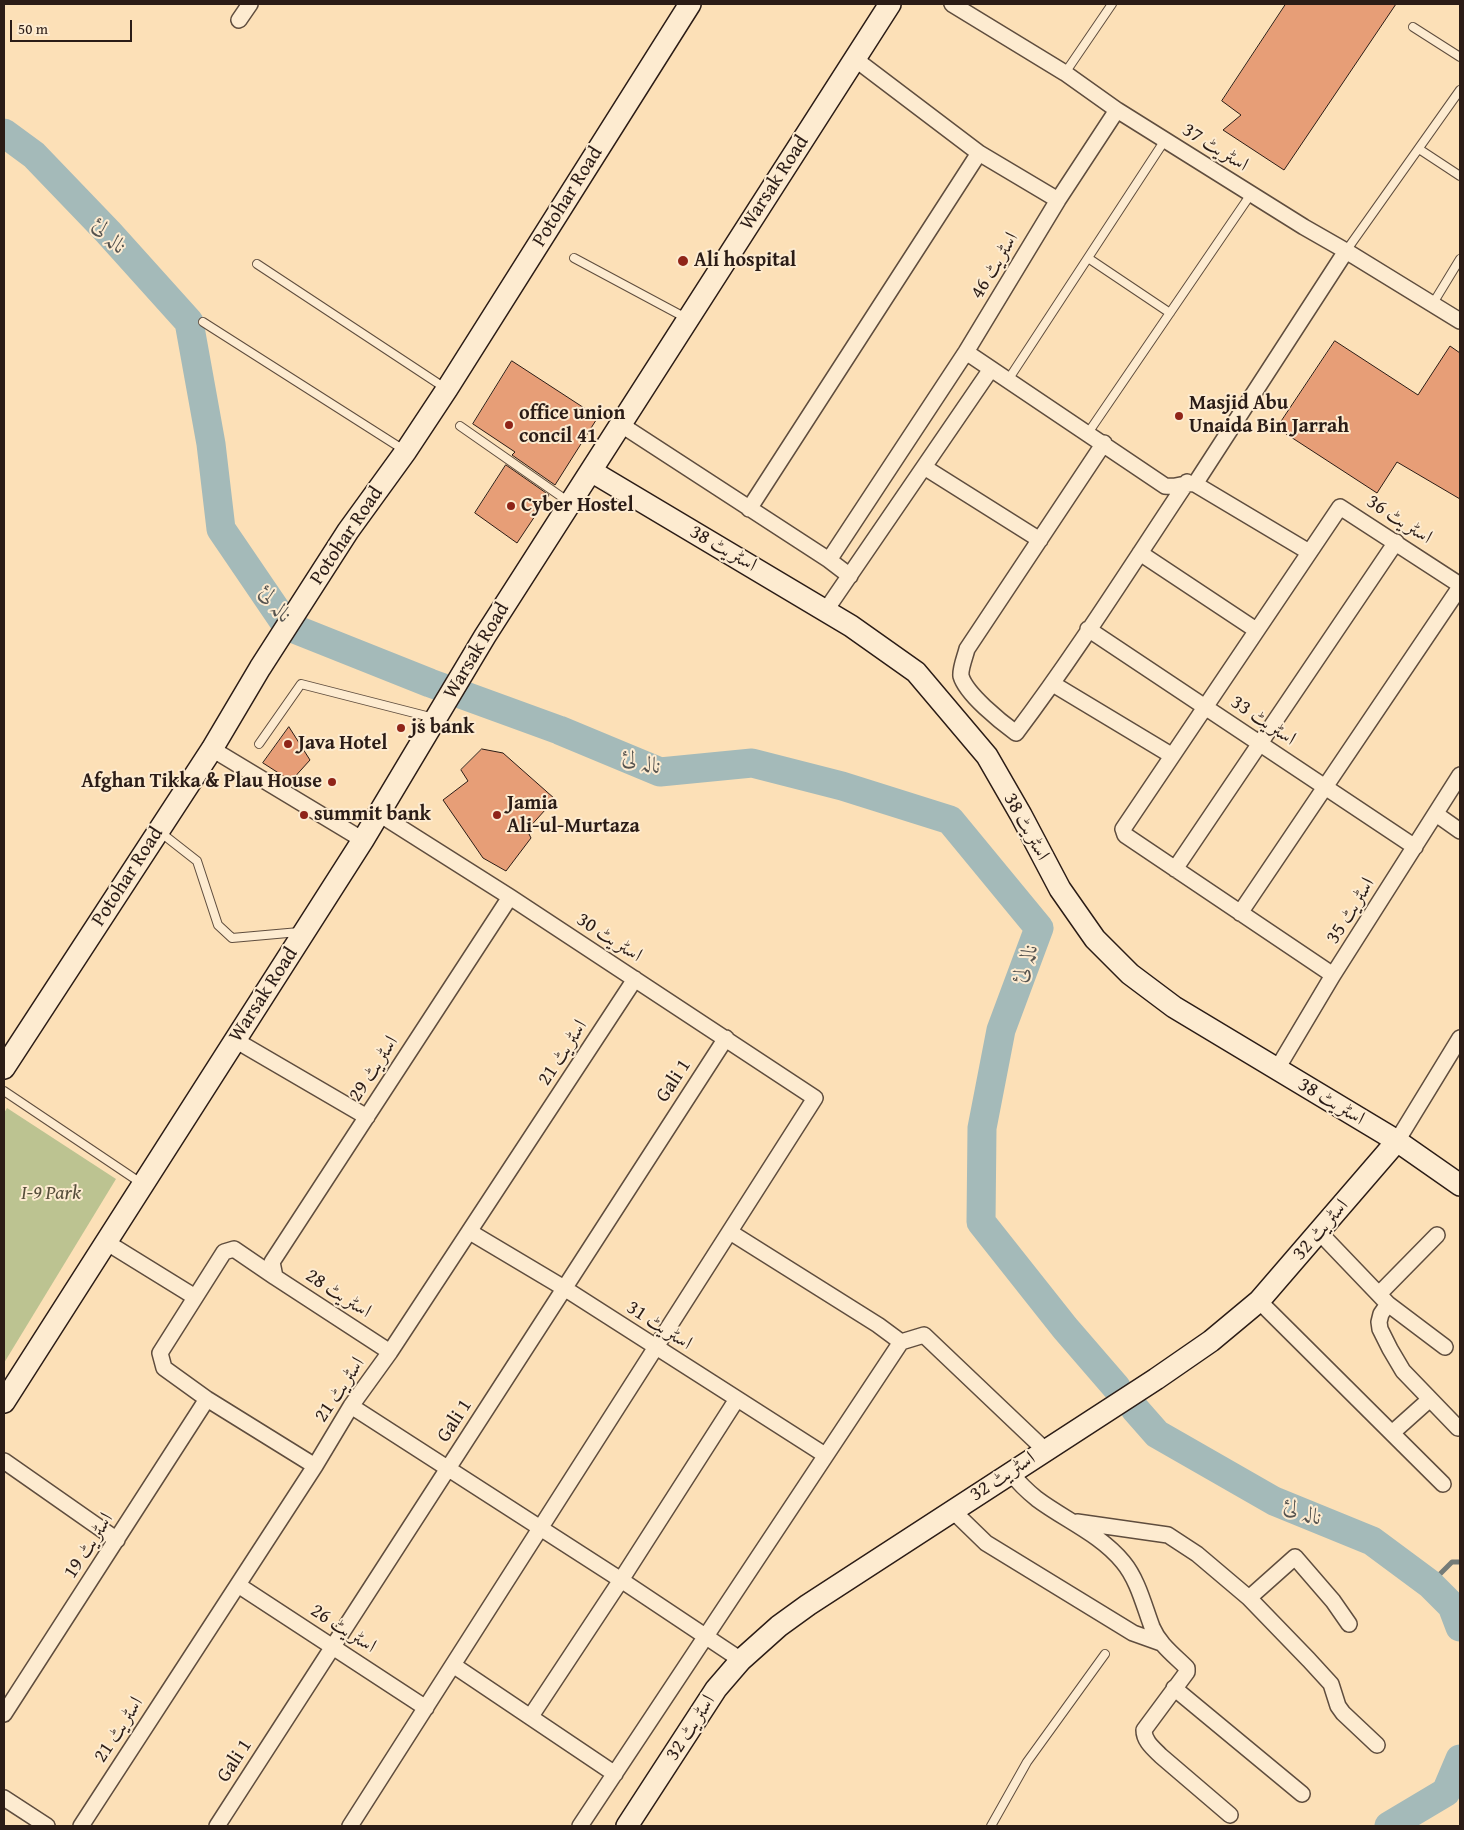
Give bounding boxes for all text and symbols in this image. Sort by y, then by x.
scale bar [12,10,135,42]
text: 50 m [18,18,48,39]
street label: اسٹریٹ 37 [1178,118,1252,178]
street label: Warsak Road [736,131,814,235]
street label: Potohar Road [528,143,608,251]
water label: نالہ لئ [86,214,132,260]
street label: اسٹریٹ 46 [966,228,1024,304]
place label: Ali hospital [694,249,796,273]
marker: Ali hospital [676,254,690,268]
place label: Masjid Abu Unaida Bin Jarrah [1189,392,1349,439]
place label: office union concil 41 [519,402,625,449]
marker: Masjid Abu Unaida Bin Jarrah [1173,410,1185,422]
marker: office union concil 41 [503,419,515,431]
street label: Potohar Road [305,482,389,590]
street label: اسٹریٹ 36 [1362,490,1436,550]
place label: Cyber Hostel [521,494,634,518]
marker: Cyber Hostel [505,500,517,512]
street label: اسٹریٹ 38 [685,520,761,578]
water label: نالہ لئ [253,582,297,628]
street label: Warsak Road [439,599,515,703]
street label: اسٹریٹ 33 [1226,691,1300,751]
place label: js bank [411,716,474,740]
marker: js bank [395,722,407,734]
place label: Java Hotel [298,732,387,756]
marker: Java Hotel [282,738,294,750]
water label: نالہ لئ [619,745,665,781]
place label: Afghan Tikka & Plau House [81,770,322,794]
marker: Afghan Tikka & Plau House [326,776,338,788]
street label: اسٹریٹ 38 [998,789,1054,865]
place label: Jamia Ali-ul-Murtaza [507,792,640,839]
place label: summit bank [314,803,431,827]
marker: summit bank [298,809,310,821]
marker: Jamia Ali-ul-Murtaza [491,809,503,821]
street label: Potohar Road [87,823,169,931]
street label: اسٹریٹ 35 [1321,874,1381,948]
street label: اسٹریٹ 30 [572,908,646,968]
water label: نالہ لئ [1007,940,1045,986]
street label: Warsak Road [225,943,303,1047]
street label: اسٹریٹ 21 [533,1016,593,1090]
street label: اسٹریٹ 29 [344,1032,404,1106]
street label: Gali 1 [651,1055,697,1107]
street label: اسٹریٹ 38 [1293,1073,1369,1131]
park label: I-9 Park [21,1182,81,1206]
street label: اسٹریٹ 32 [1288,1194,1354,1266]
street label: اسٹریٹ 28 [301,1264,375,1324]
street label: اسٹریٹ 31 [622,1296,696,1356]
street label: اسٹریٹ 21 [310,1353,370,1427]
street label: Gali 1 [432,1395,478,1447]
street label: اسٹریٹ 32 [966,1447,1040,1507]
water label: نالہ لئ [1280,1494,1326,1532]
street label: اسٹریٹ 19 [59,1509,119,1583]
street label: اسٹریٹ 26 [306,1599,380,1659]
street label: اسٹریٹ 32 [661,1691,721,1765]
street label: اسٹریٹ 21 [89,1693,149,1767]
street label: Gali 1 [212,1735,258,1787]

